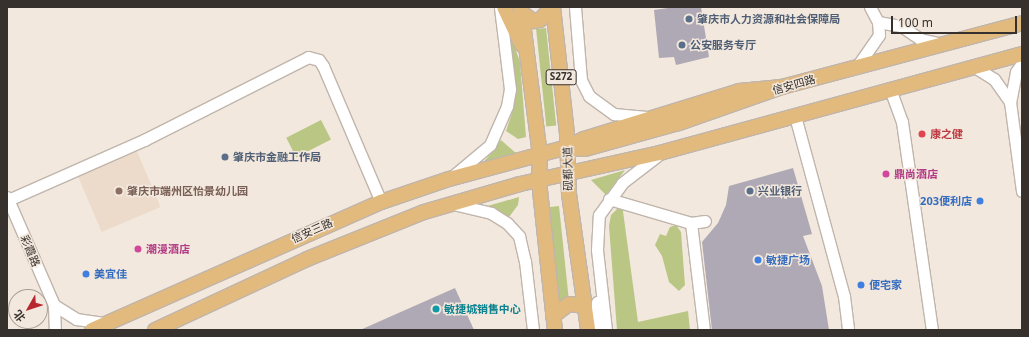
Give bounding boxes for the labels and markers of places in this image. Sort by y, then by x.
place label: 肇庆市人力资源和社会保障局 [697,12,840,26]
marker: 肇庆市人力资源和社会保障局 [684,14,694,24]
place label: 公安服务专厅 [690,38,756,52]
marker: 公安服务专厅 [677,40,687,50]
place label: 康之健 [930,127,963,141]
marker: 康之健 [917,129,927,139]
place label: 肇庆市金融工作局 [233,150,321,164]
marker: 肇庆市金融工作局 [220,152,230,162]
place label: 鼎尚酒店 [894,167,938,181]
marker: 鼎尚酒店 [881,169,891,179]
place label: 肇庆市端州区怡景幼儿园 [127,184,248,198]
place label: 兴业银行 [758,184,802,198]
marker: 肇庆市端州区怡景幼儿园 [114,186,124,196]
marker: 兴业银行 [745,186,755,196]
place label: 203便利店 [920,194,972,208]
marker: 203便利店 [975,196,985,206]
place label: 潮漫酒店 [146,242,190,256]
marker: 潮漫酒店 [133,244,143,254]
place label: 敏捷广场 [766,253,810,267]
marker: 敏捷广场 [753,255,763,265]
place label: 美宜佳 [94,267,127,281]
marker: 美宜佳 [81,269,91,279]
place label: 便宅家 [869,278,902,292]
marker: 便宅家 [856,280,866,290]
place label: 敏捷城销售中心 [444,302,521,316]
marker: 敏捷城销售中心 [431,304,441,314]

